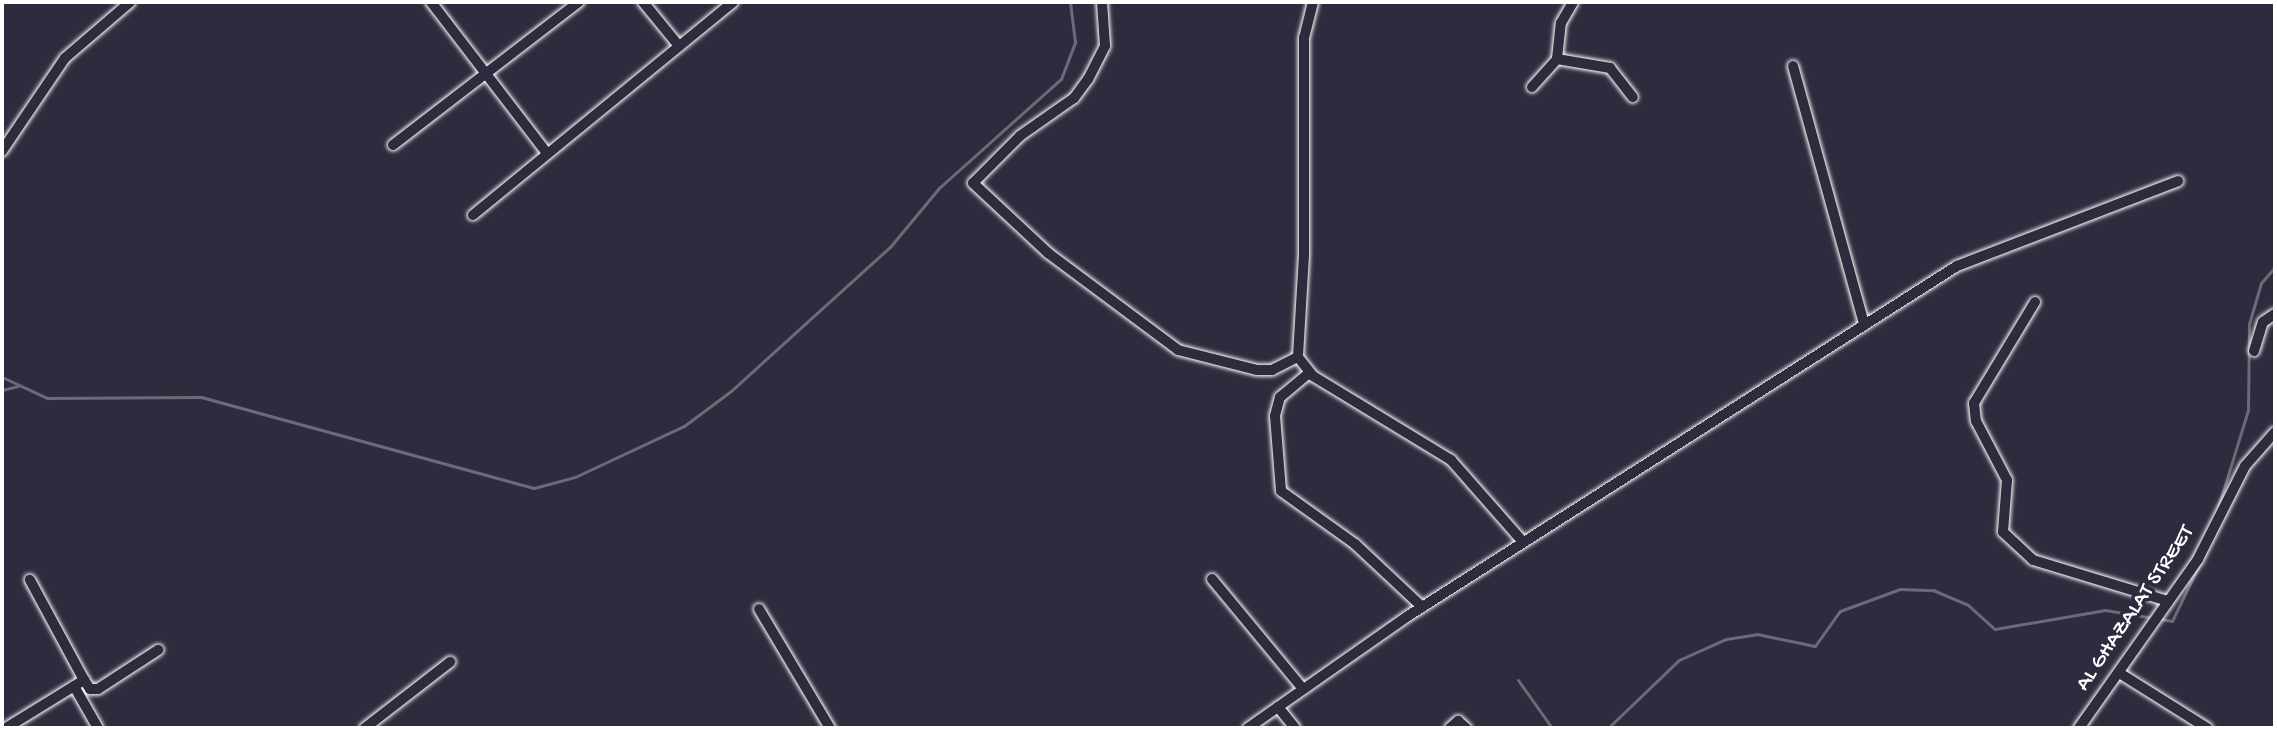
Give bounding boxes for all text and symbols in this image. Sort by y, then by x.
street label: AL GHAZALAT STREET [2071,521,2201,697]

